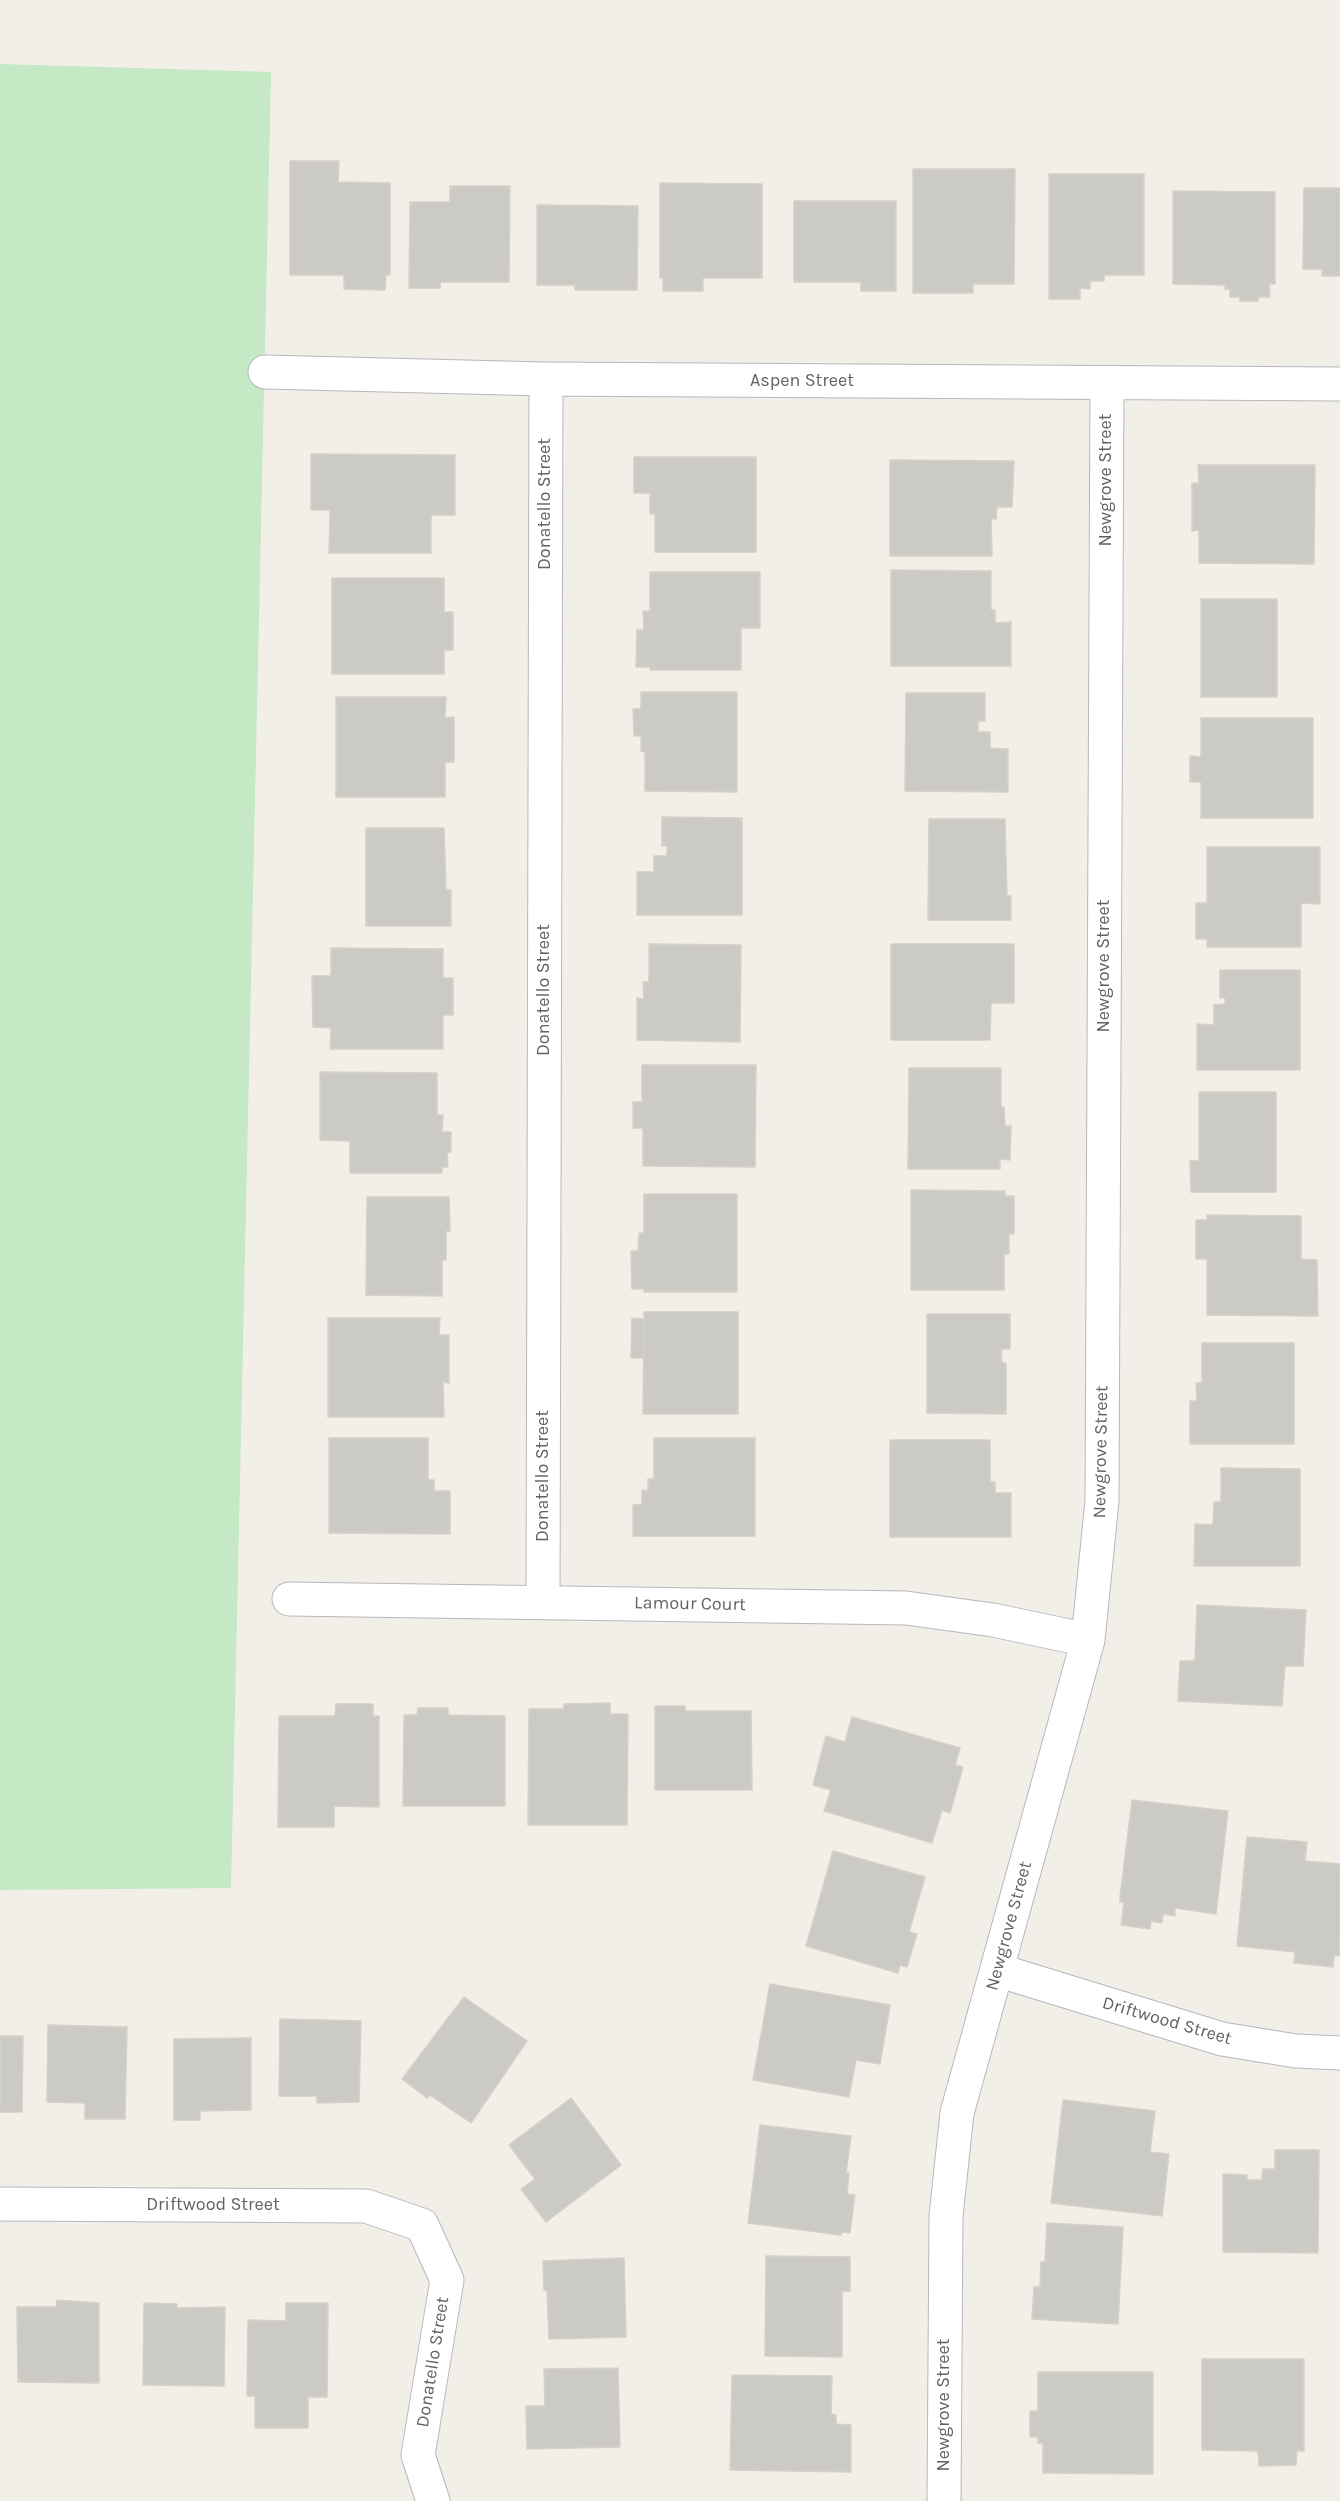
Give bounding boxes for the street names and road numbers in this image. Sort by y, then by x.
street label: Aspen Street [750,370,854,392]
street label: Newgrove Street [1095,413,1117,547]
street label: Donatello Street [534,438,556,570]
street label: Newgrove Street [1093,899,1115,1033]
street label: Donatello Street [533,924,555,1056]
street label: Newgrove Street [1089,1385,1113,1519]
street label: Donatello Street [532,1410,554,1542]
street label: Lamour Court [634,1592,746,1616]
street label: Newgrove Street [981,1859,1037,1993]
street label: Driftwood Street [1100,1992,1234,2050]
street label: Driftwood Street [146,2194,280,2216]
street label: Donatello Street [412,2295,454,2429]
street label: Newgrove Street [933,2338,955,2472]

